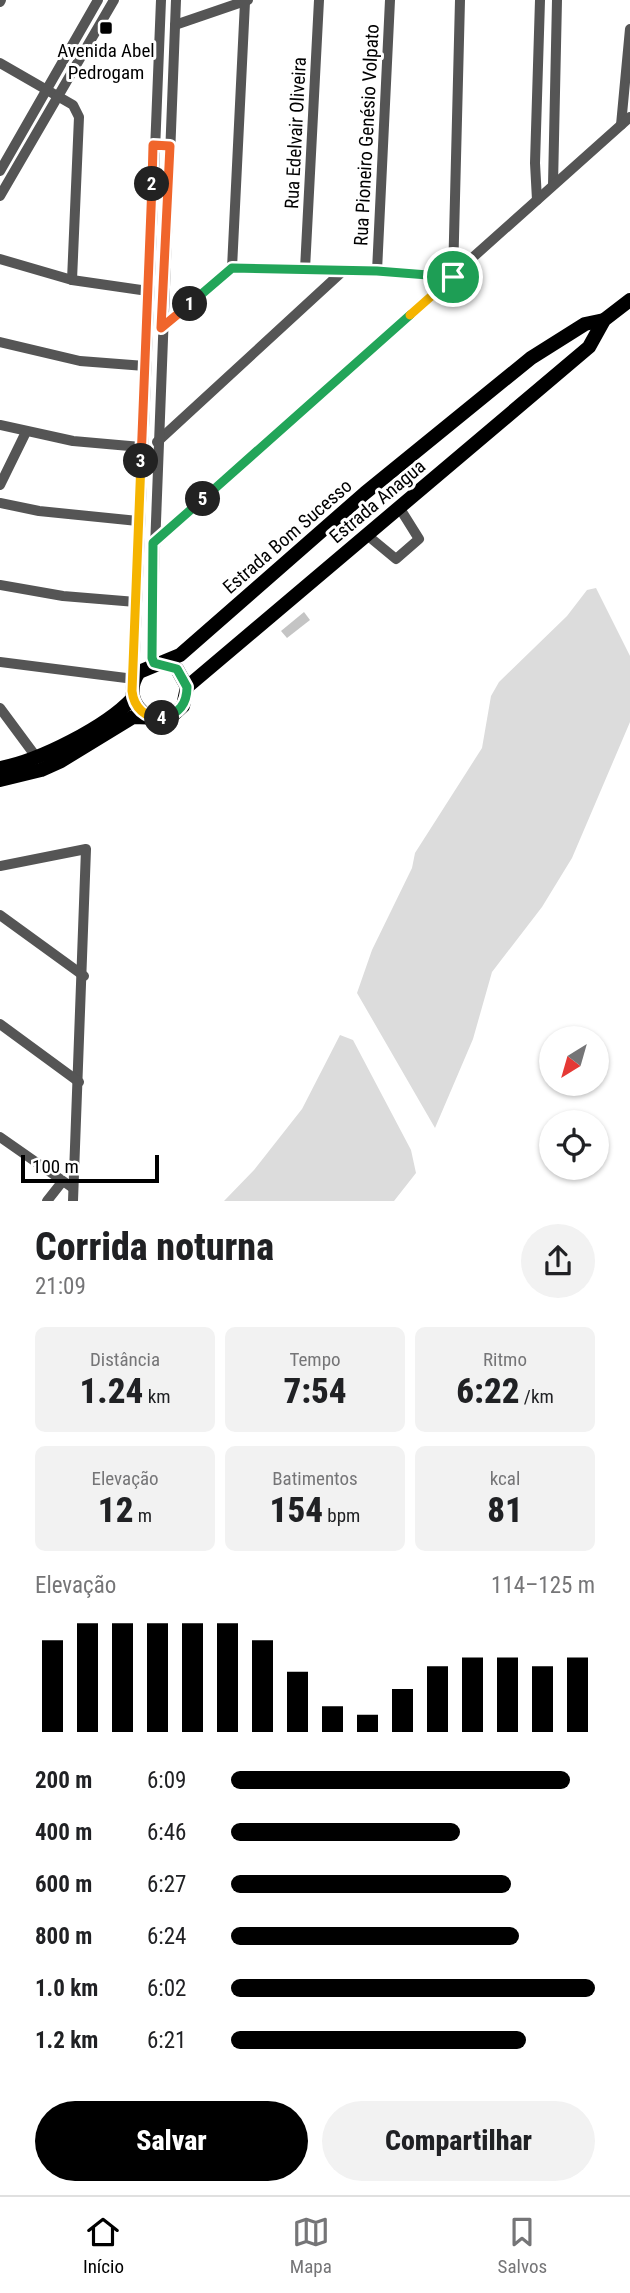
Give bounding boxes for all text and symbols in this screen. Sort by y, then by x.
marker: Avenida Abel Pedrogam [98,20,114,36]
street label: Rua Pioneiro Genésio Volpato [349,24,384,246]
place label: Avenida Abel Pedrogam [57,39,155,84]
street label: Rua Edelvair Oliveira [280,56,311,210]
pin: 2 [134,166,170,202]
text: 2 [147,172,156,195]
pin [423,247,483,307]
icon: arrive [434,258,472,296]
pin: 1 [172,286,208,322]
text: 1 [185,292,194,315]
pin: 3 [124,444,158,478]
text: 3 [136,449,145,472]
street label: Estrada Anagua [325,455,430,548]
street label: Estrada Bom Sucesso [218,474,356,599]
pin: 5 [186,482,220,516]
text: 5 [198,487,207,510]
pin: 4 [144,700,180,736]
text: 4 [157,706,166,729]
north arrow [539,1026,609,1096]
map controls [539,1026,609,1180]
button: locate [539,1110,609,1180]
scale bar [21,1152,159,1184]
text: 100 m [32,1155,79,1178]
button: share [521,1224,595,1298]
text: Corrida noturna [35,1225,274,1269]
text: 21:09 [35,1273,86,1300]
text: Distância [90,1348,160,1371]
text: Tempo [289,1348,341,1371]
text: Ritmo [483,1348,527,1371]
text: 1.24 [80,1371,143,1412]
text: 7:54 [283,1371,347,1412]
text: 6:22 [456,1371,519,1412]
text: km [143,1385,171,1408]
text: /km [519,1385,554,1408]
text: Elevação [91,1467,159,1490]
text: Batimentos [272,1467,358,1490]
text: kcal [490,1467,520,1490]
text: 12 [98,1490,133,1531]
text: 154 [270,1490,323,1531]
text: 81 [487,1490,523,1531]
text: m [133,1504,152,1527]
text: bpm [323,1504,360,1527]
text: Elevação [35,1572,116,1599]
text: 114–125 m [491,1572,595,1599]
text: 200 m [35,1767,92,1794]
text: 6:09 [147,1767,186,1794]
text: 400 m [35,1819,92,1846]
text: 6:46 [147,1819,186,1846]
text: 600 m [35,1871,92,1898]
text: 6:27 [147,1871,186,1898]
text: 800 m [35,1923,92,1950]
text: 6:24 [147,1923,186,1950]
text: 1.0 km [35,1975,98,2002]
text: 6:02 [147,1975,186,2002]
text: 1.2 km [35,2027,98,2054]
text: 6:21 [147,2027,186,2054]
button: Salvar [35,2101,308,2181]
button: Compartilhar [322,2101,595,2181]
tab: Início [83,2213,124,2278]
tab: Mapa [290,2213,332,2278]
tab: Salvos [498,2213,547,2278]

